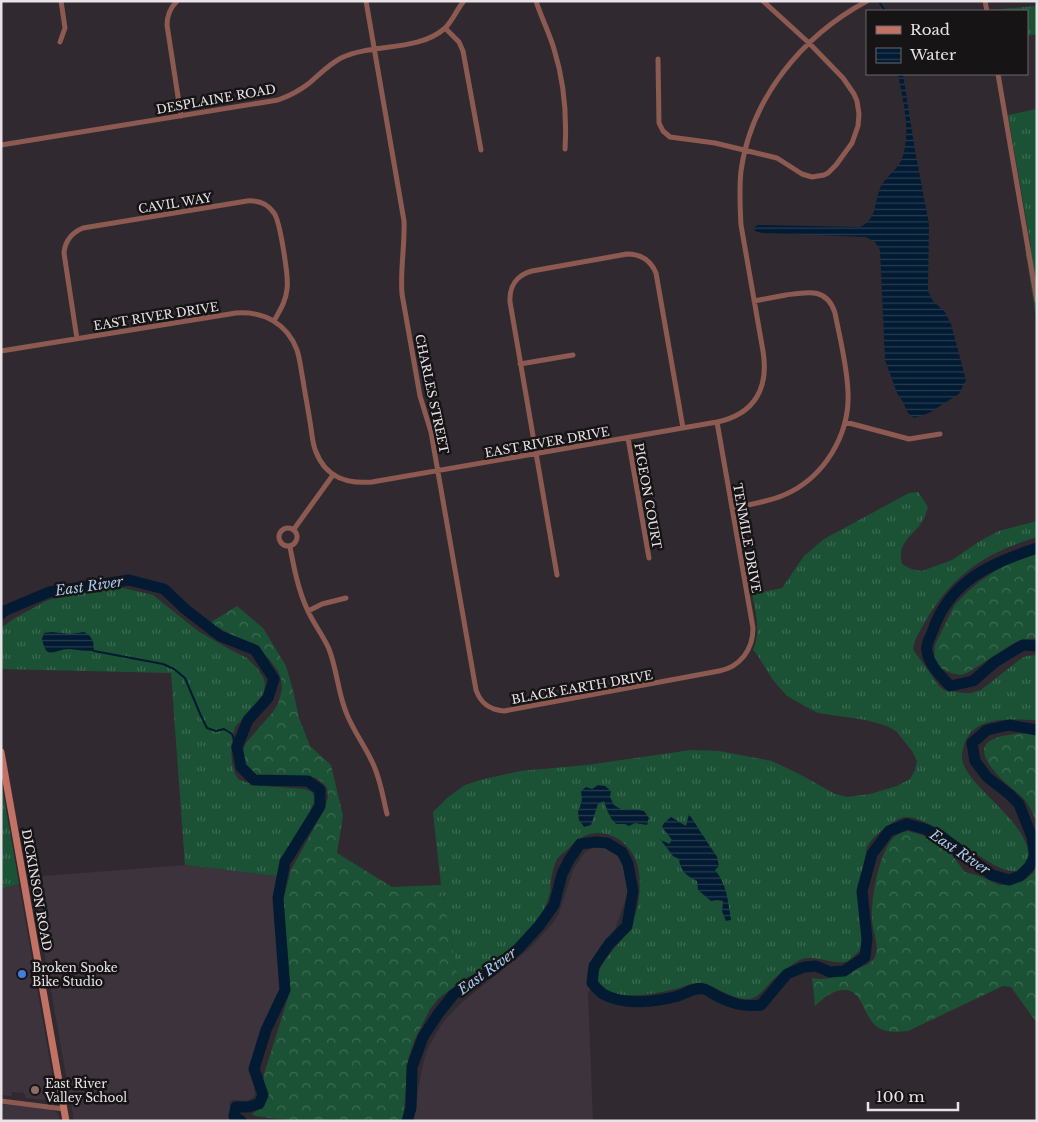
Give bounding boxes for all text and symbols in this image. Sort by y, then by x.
legend [866,10,1028,75]
text: Road [910,20,950,39]
text: Water [909,45,957,64]
street label: DESPLAINE ROAD [155,81,277,117]
street label: CAVIL WAY [137,190,213,216]
street label: EAST RIVER DRIVE [92,299,220,333]
street label: CHARLES STREET [412,333,452,456]
street label: EAST RIVER DRIVE [483,424,611,460]
street label: PIGEON COURT [631,442,665,551]
street label: TENMILE DRIVE [730,482,764,594]
water label: East River [53,572,125,600]
street label: BLACK EARTH DRIVE [510,667,654,707]
water label: East River [926,825,994,879]
street label: DICKINSON ROAD [19,828,55,952]
water label: East River [453,943,520,999]
place label: Broken Spoke Bike Studio [32,960,118,989]
marker: Broken Spoke Bike Studio [16,968,28,980]
place label: East River Valley School [44,1076,127,1105]
scale bar [868,1080,958,1112]
marker: East River Valley School [29,1084,41,1096]
text: 100 m [876,1087,925,1106]

